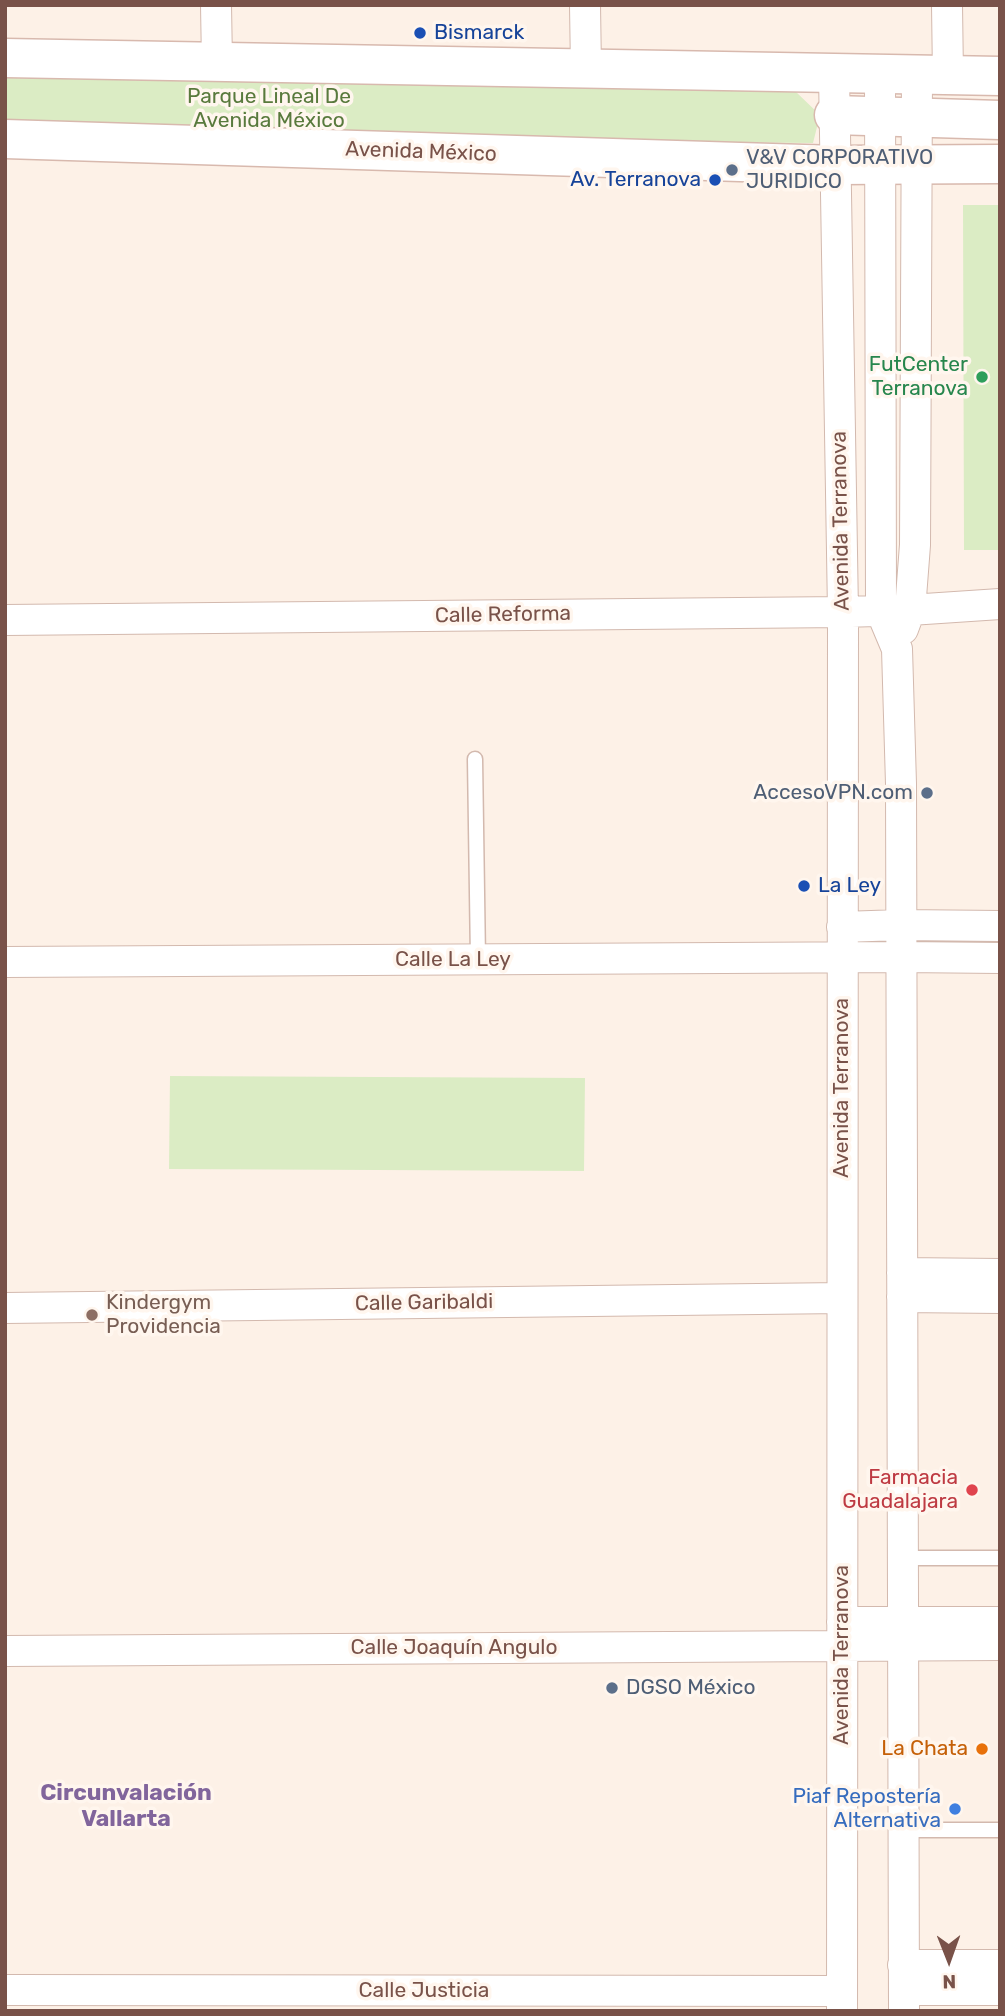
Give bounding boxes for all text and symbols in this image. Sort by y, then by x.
place label: Bismarck [434,20,524,46]
marker: Bismarck [412,25,428,41]
park label: Parque Lineal De Avenida México [187,84,351,134]
street label: Avenida México [345,137,497,167]
place label: V&V CORPORATIVO JURIDICO [746,145,933,195]
marker: V&V CORPORATIVO JURIDICO [724,162,740,178]
place label: Av. Terranova [570,167,701,193]
marker: Av. Terranova [707,172,723,188]
place label: FutCenter Terranova [869,352,968,402]
marker: FutCenter Terranova [974,369,990,385]
street label: Avenida Terranova [827,431,855,611]
street label: Calle Reforma [435,601,571,629]
place label: AccesoVPN.com [753,780,913,806]
marker: AccesoVPN.com [919,785,935,801]
place label: La Ley [818,873,881,899]
marker: La Ley [796,878,812,894]
street label: Calle La Ley [395,947,511,973]
street label: Avenida Terranova [829,998,855,1178]
street label: Calle Garibaldi [355,1289,493,1317]
place label: Kindergym Providencia [106,1290,221,1340]
marker: Kindergym Providencia [84,1307,100,1323]
place label: Farmacia Guadalajara [842,1465,958,1515]
marker: Farmacia Guadalajara [964,1482,980,1498]
street label: Avenida Terranova [829,1565,855,1745]
street label: Calle Joaquín Angulo [351,1635,557,1661]
place label: DGSO México [626,1675,755,1701]
marker: DGSO México [604,1680,620,1696]
place label: La Chata [881,1736,968,1762]
marker: La Chata [974,1741,990,1757]
district label: Circunvalación Vallarta [40,1779,212,1833]
place label: Piaf Repostería Alternativa [792,1784,941,1834]
marker: Piaf Repostería Alternativa [947,1801,963,1817]
north arrow [914,1925,984,1995]
text: N [942,1970,956,1993]
street label: Calle Justicia [359,1978,489,2004]

